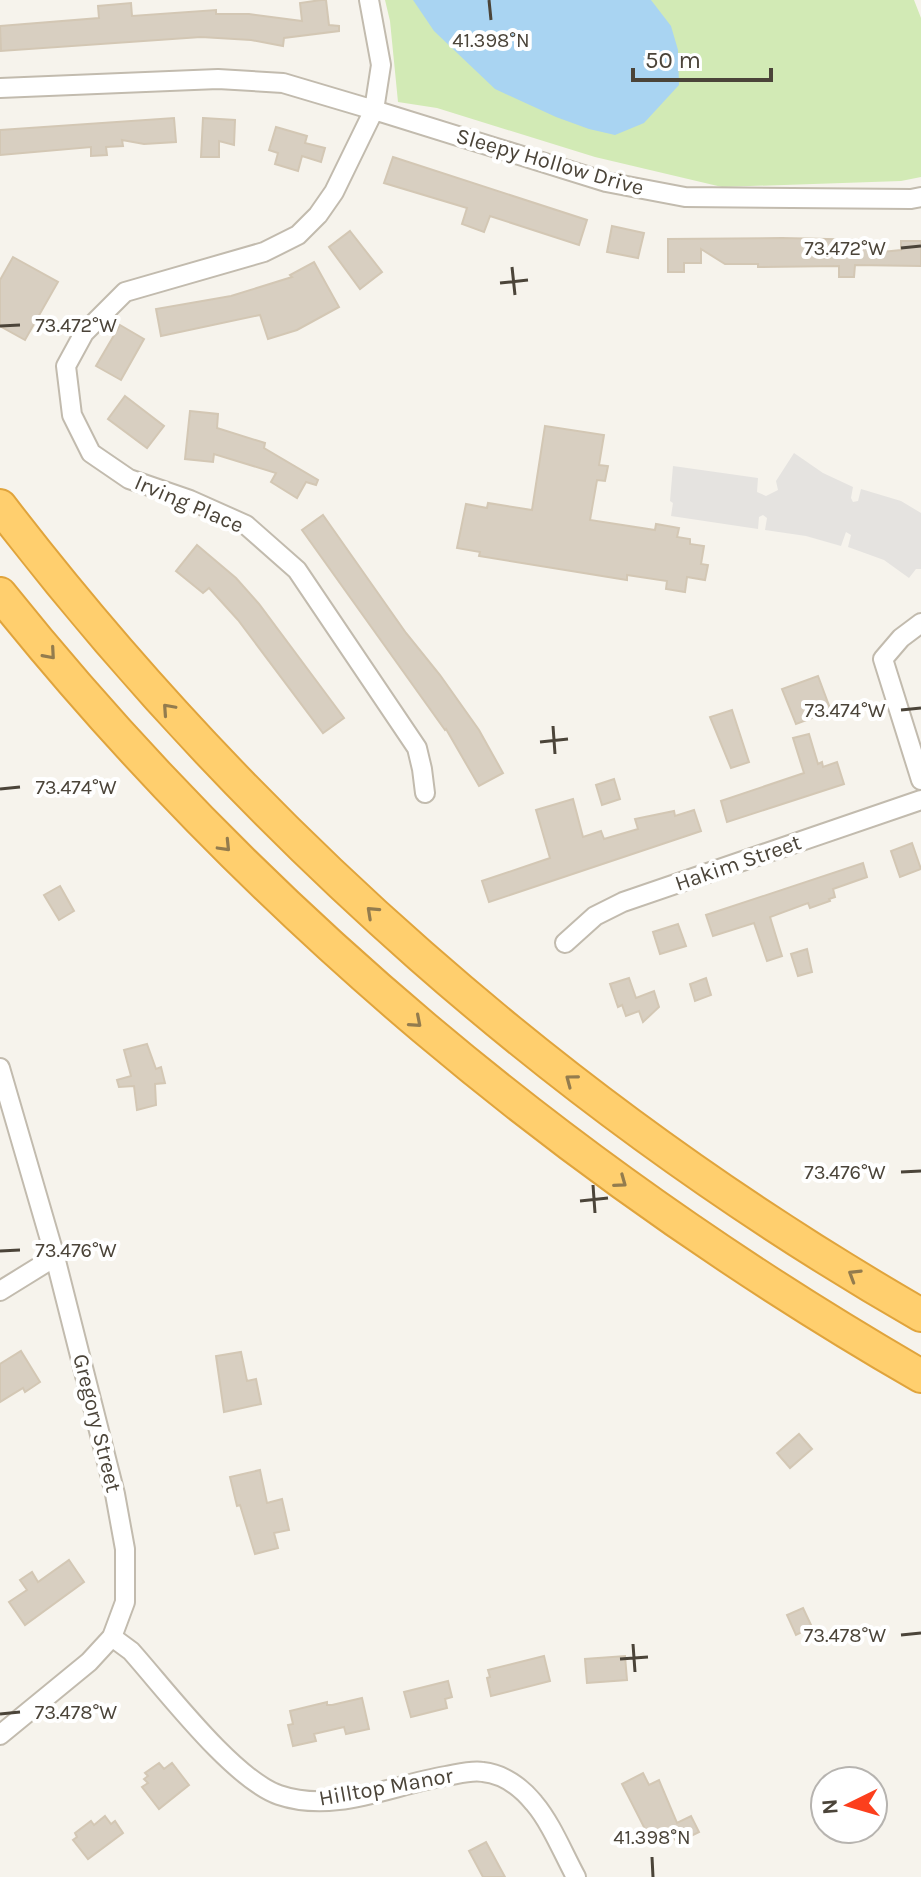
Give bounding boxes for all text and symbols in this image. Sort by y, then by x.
text: 41.398°N [452,29,530,52]
scale bar [633,32,771,82]
text: 50 m [645,46,701,74]
street label: Sleepy Hollow Drive [453,123,647,201]
text: 73.472°W [804,237,886,260]
text: 73.472°W [35,314,117,337]
street label: Irving Place [131,469,247,539]
one-way arrow [40,645,54,659]
text: 73.474°W [804,699,886,722]
one-way arrow [164,703,178,718]
text: 73.474°W [35,776,117,799]
street label: Hakim Street [671,829,805,897]
one-way arrow [216,837,230,851]
one-way arrow [367,908,382,922]
one-way arrow [407,1012,422,1026]
one-way arrow [565,1075,580,1089]
text: 73.476°W [804,1161,886,1184]
one-way arrow [612,1172,627,1187]
text: 73.476°W [35,1239,117,1262]
one-way arrow [848,1269,863,1284]
street label: Gregory Street [67,1351,127,1495]
text: 73.478°W [804,1624,886,1647]
text: 73.478°W [35,1701,117,1724]
street label: Hilltop Manor [317,1762,455,1812]
north arrow [809,1765,889,1845]
text: N [816,1798,844,1816]
text: 41.398°N [613,1826,691,1849]

